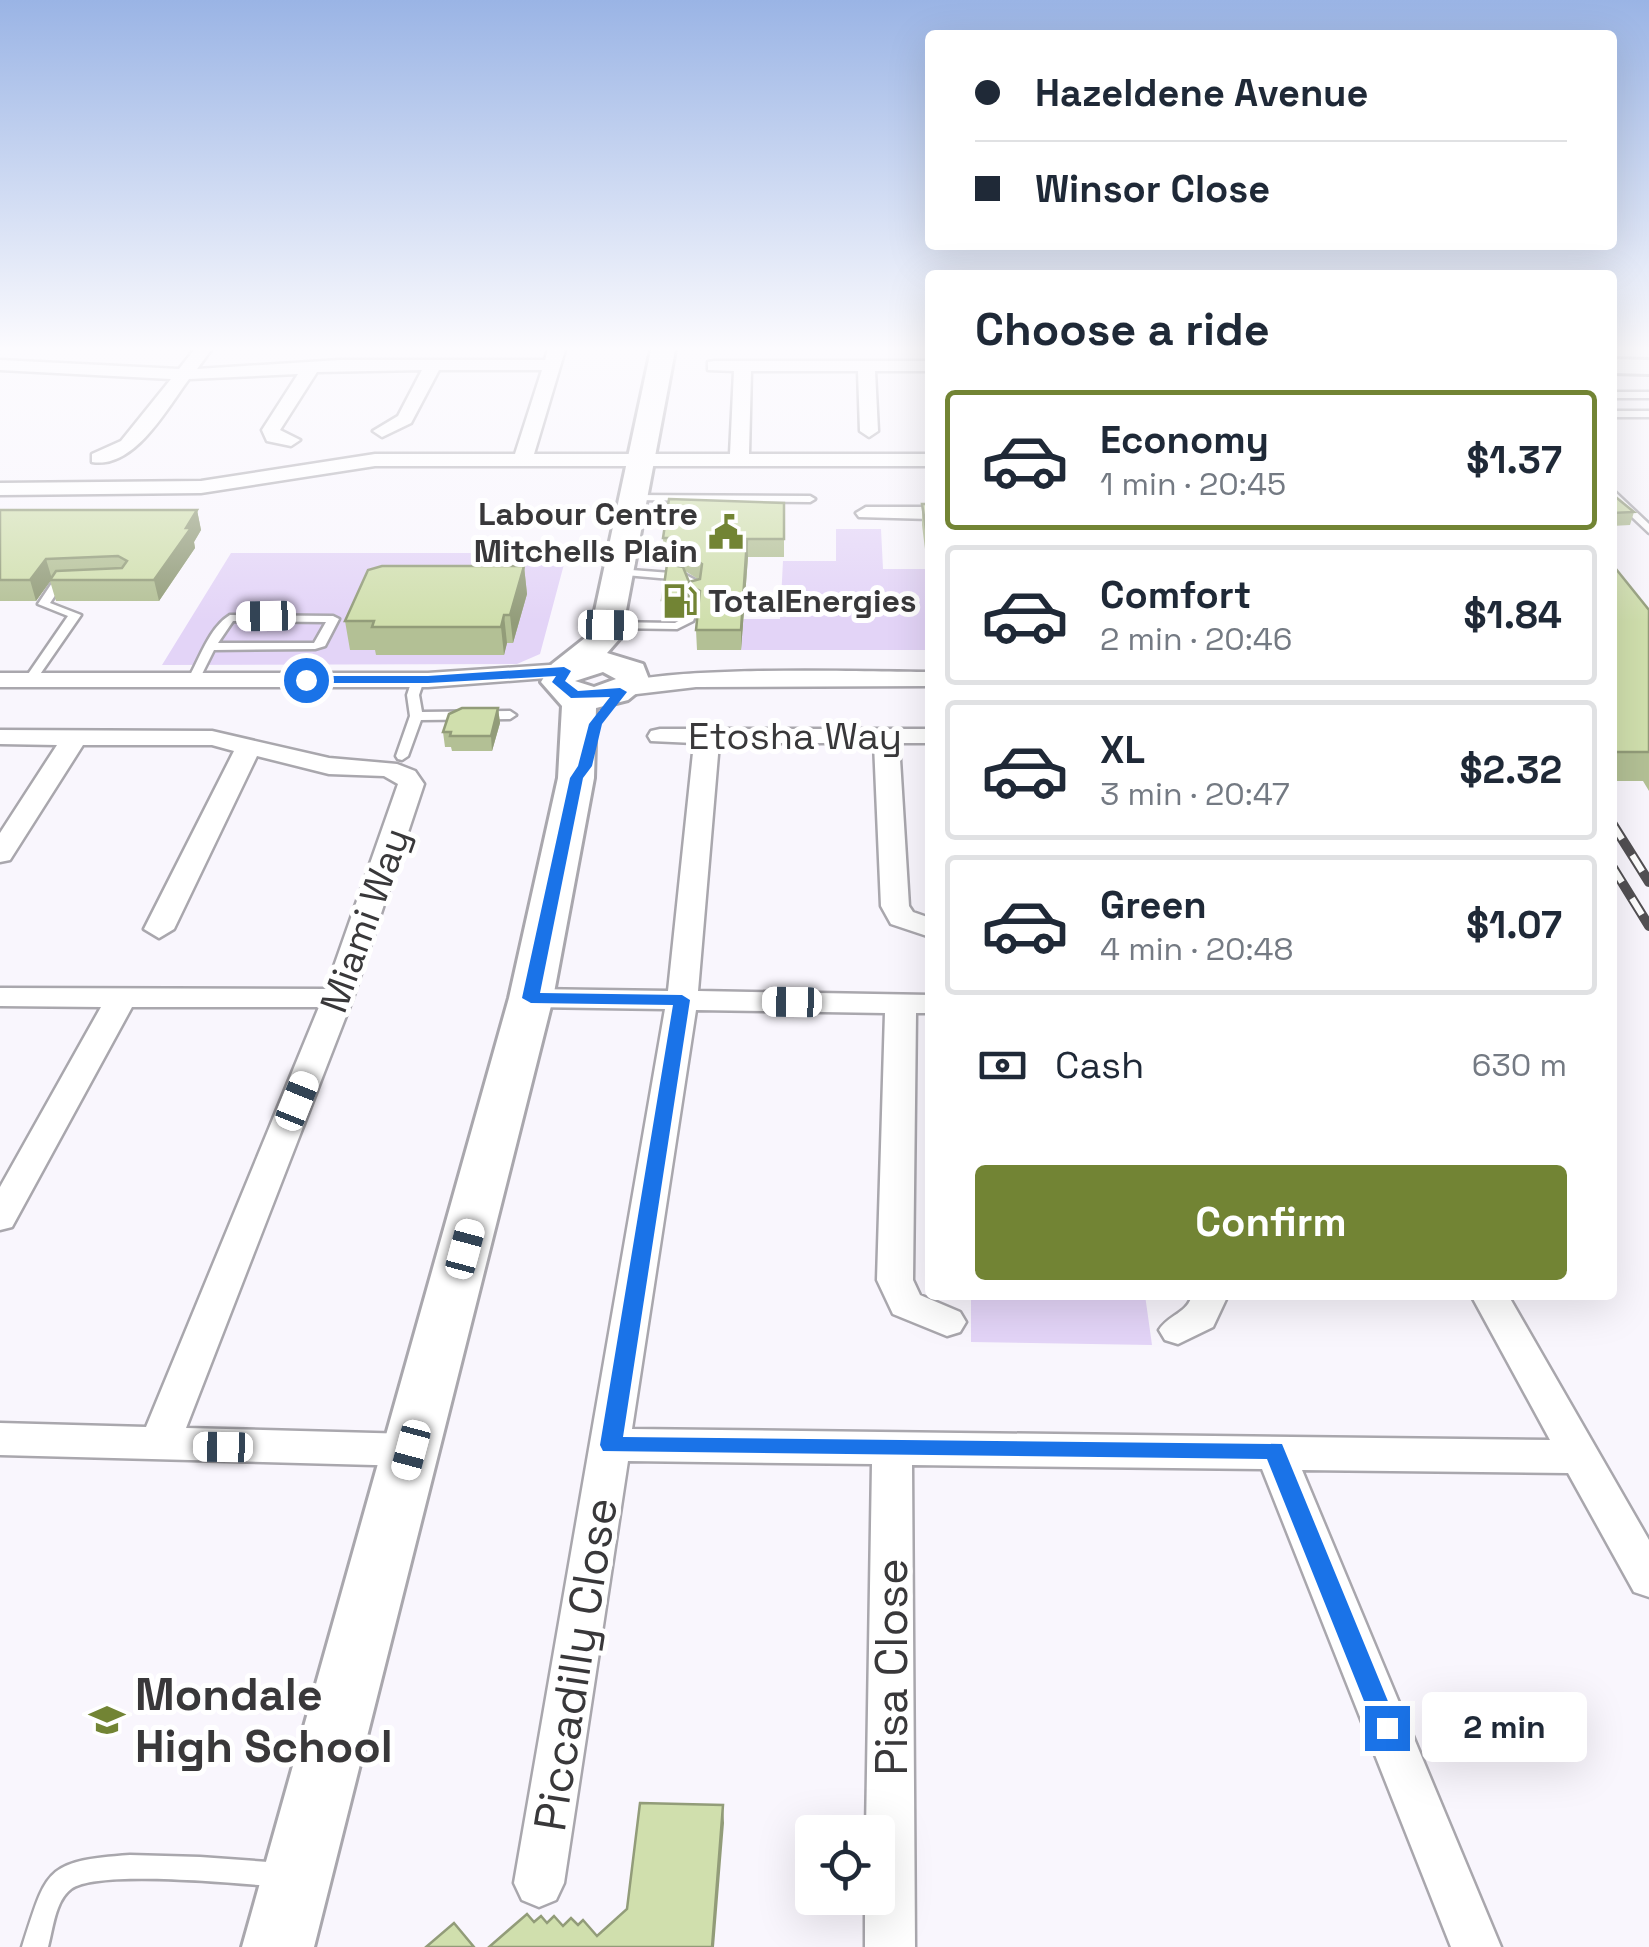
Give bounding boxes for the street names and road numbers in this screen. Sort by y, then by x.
street label: Etosha Way [688,712,902,760]
street label: Miami Way [309,821,421,1019]
street label: Piccadilly Close [521,1493,630,1835]
street label: Pisa Close [863,1558,920,1776]

